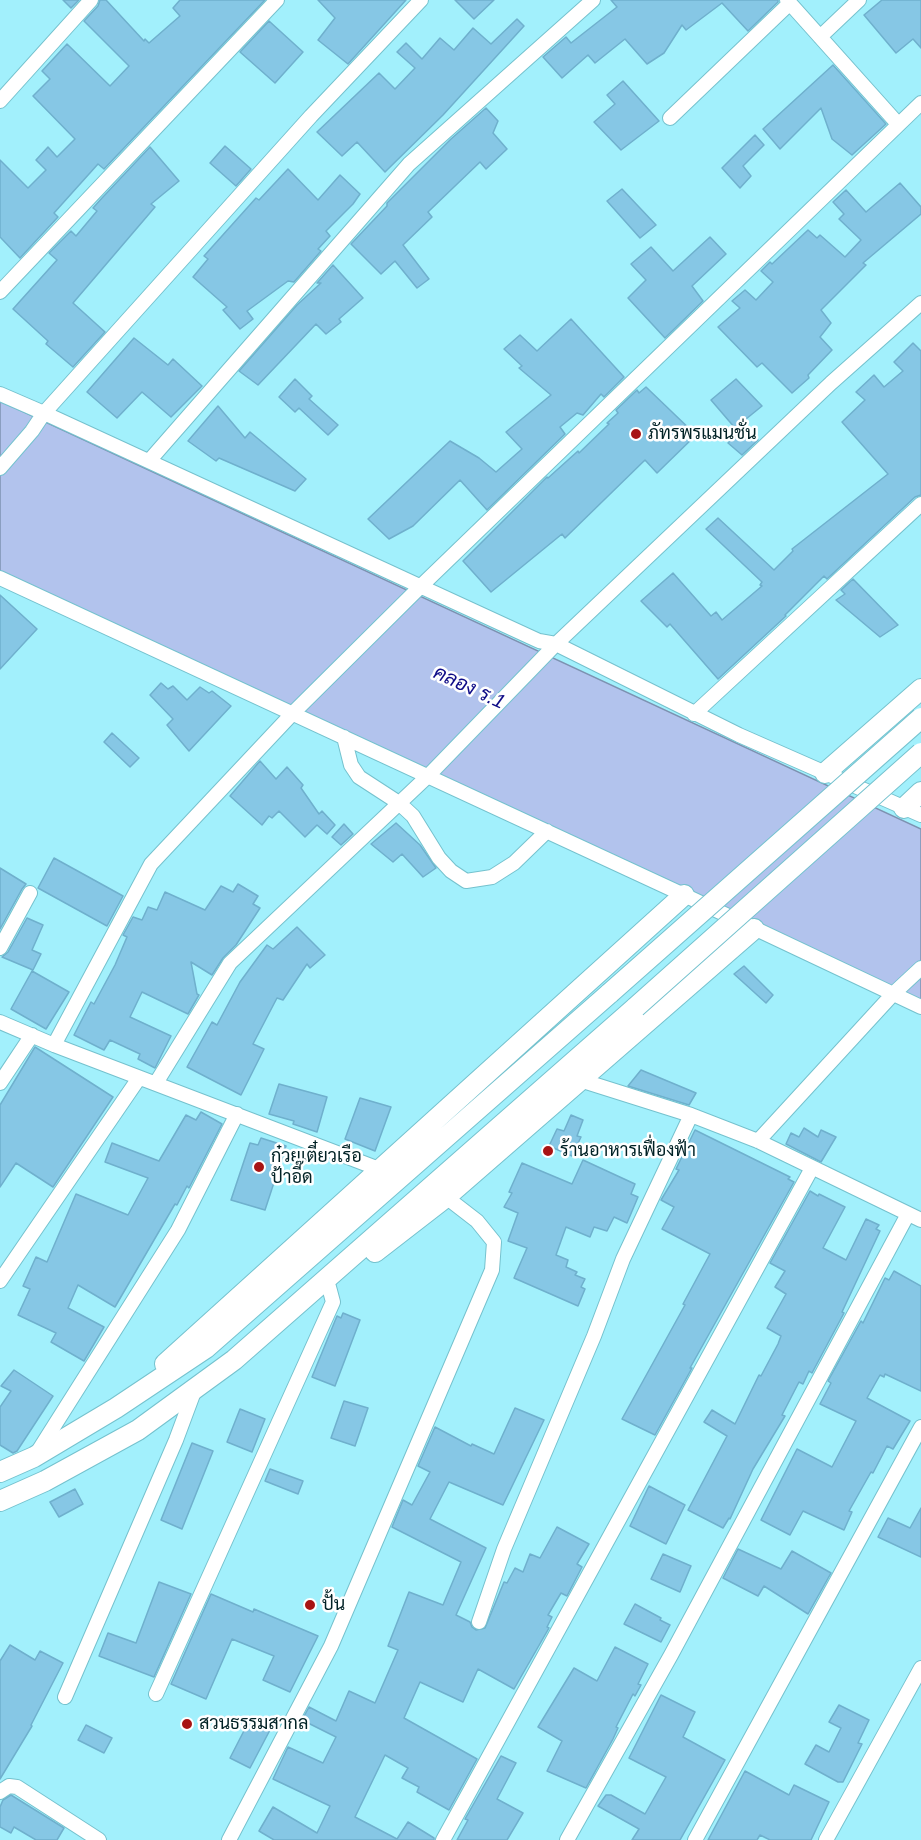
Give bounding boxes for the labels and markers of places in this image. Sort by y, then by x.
place label: ภัทรพรแมนชั่น [648,423,757,445]
marker: ภัทรพรแมนชั่น [629,427,643,441]
place label: ร้านอาหารเฟื่องฟ้า [560,1140,696,1162]
marker: ร้านอาหารเฟื่องฟ้า [541,1144,555,1158]
place label: ก๋วยเตี๋ยวเรือ ป้าอี๊ด [271,1146,362,1188]
marker: ก๋วยเตี๋ยวเรือ ป้าอี๊ด [252,1160,266,1174]
place label: ปั้น [322,1594,345,1616]
marker: ปั้น [303,1598,317,1612]
place label: สวนธรรมสากล [199,1713,308,1735]
marker: สวนธรรมสากล [180,1717,194,1731]

